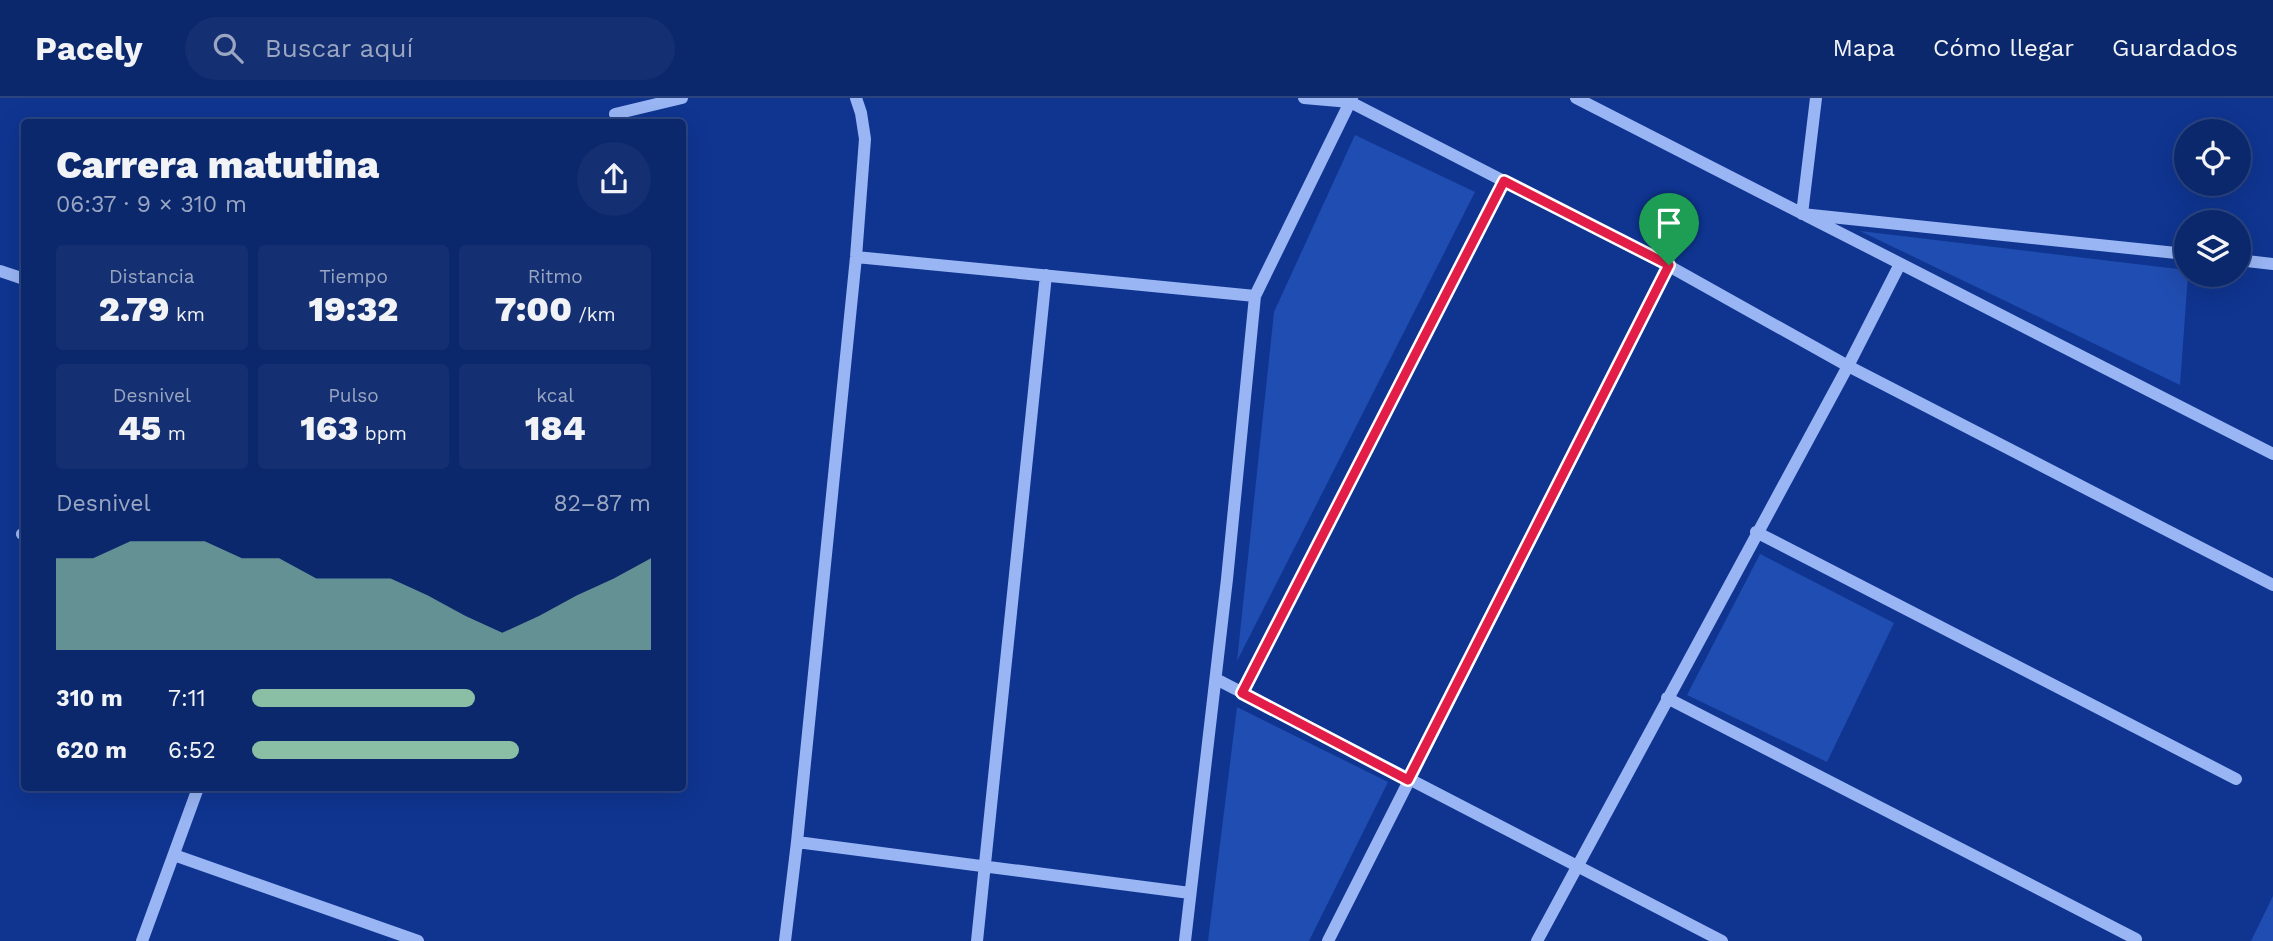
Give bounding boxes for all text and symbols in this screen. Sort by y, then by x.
search box [185,17,675,80]
text: Pacely [35,29,143,68]
icon: search [209,29,247,67]
text: Buscar aquí [265,33,414,63]
text: Mapa [1833,34,1895,62]
text: Cómo llegar [1933,34,2074,62]
text: Guardados [2112,34,2238,62]
map controls [2174,119,2251,287]
button: locate [2174,119,2251,196]
button: share [577,142,651,216]
text: Carrera matutina [56,143,379,187]
text: 06:37 · 9 × 310 m [56,191,247,218]
pin [1639,193,1699,265]
icon: arrive [1650,204,1688,242]
button: layers [2174,210,2251,287]
text: Distancia [109,265,195,288]
text: Tiempo [319,265,388,288]
text: Ritmo [528,265,583,288]
text: 2.79 [99,288,169,330]
text: 19:32 [309,288,398,330]
text: 7:00 [495,288,572,330]
text: km [169,303,205,326]
text: /km [572,303,616,326]
text: Desnivel [113,384,191,407]
text: Pulso [328,384,379,407]
text: kcal [536,384,574,407]
text: 45 [118,407,161,449]
text: 163 [300,407,358,449]
text: 184 [525,407,586,449]
text: m [161,422,186,445]
text: bpm [358,422,407,445]
text: Desnivel [56,490,151,517]
text: 82–87 m [553,490,651,517]
text: 310 m [56,685,123,712]
text: 7:11 [168,685,206,712]
text: 620 m [56,737,127,764]
text: 6:52 [168,737,216,764]

